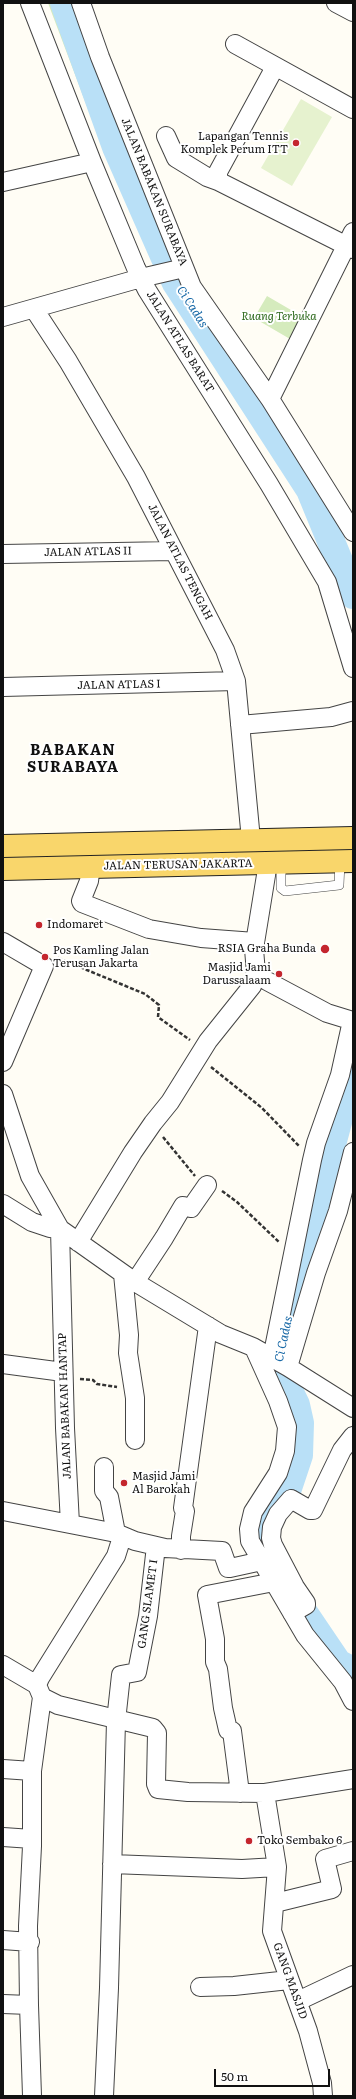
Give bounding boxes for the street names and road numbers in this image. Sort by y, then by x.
street label: JALAN BABAKAN SURABAYA [118,116,190,268]
street label: JALAN ATLAS BARAT [143,289,217,395]
street label: JALAN ATLAS TENGAH [145,502,215,622]
street label: JALAN ATLAS II [44,545,132,559]
street label: JALAN ATLAS I [77,678,161,692]
street label: JALAN TERUSAN JAKARTA [103,857,253,873]
street label: JALAN BABAKAN HANTAP [56,1333,74,1479]
street label: GANG SLAMET I [135,1558,161,1650]
street label: GANG MASJID [270,1941,310,2021]

